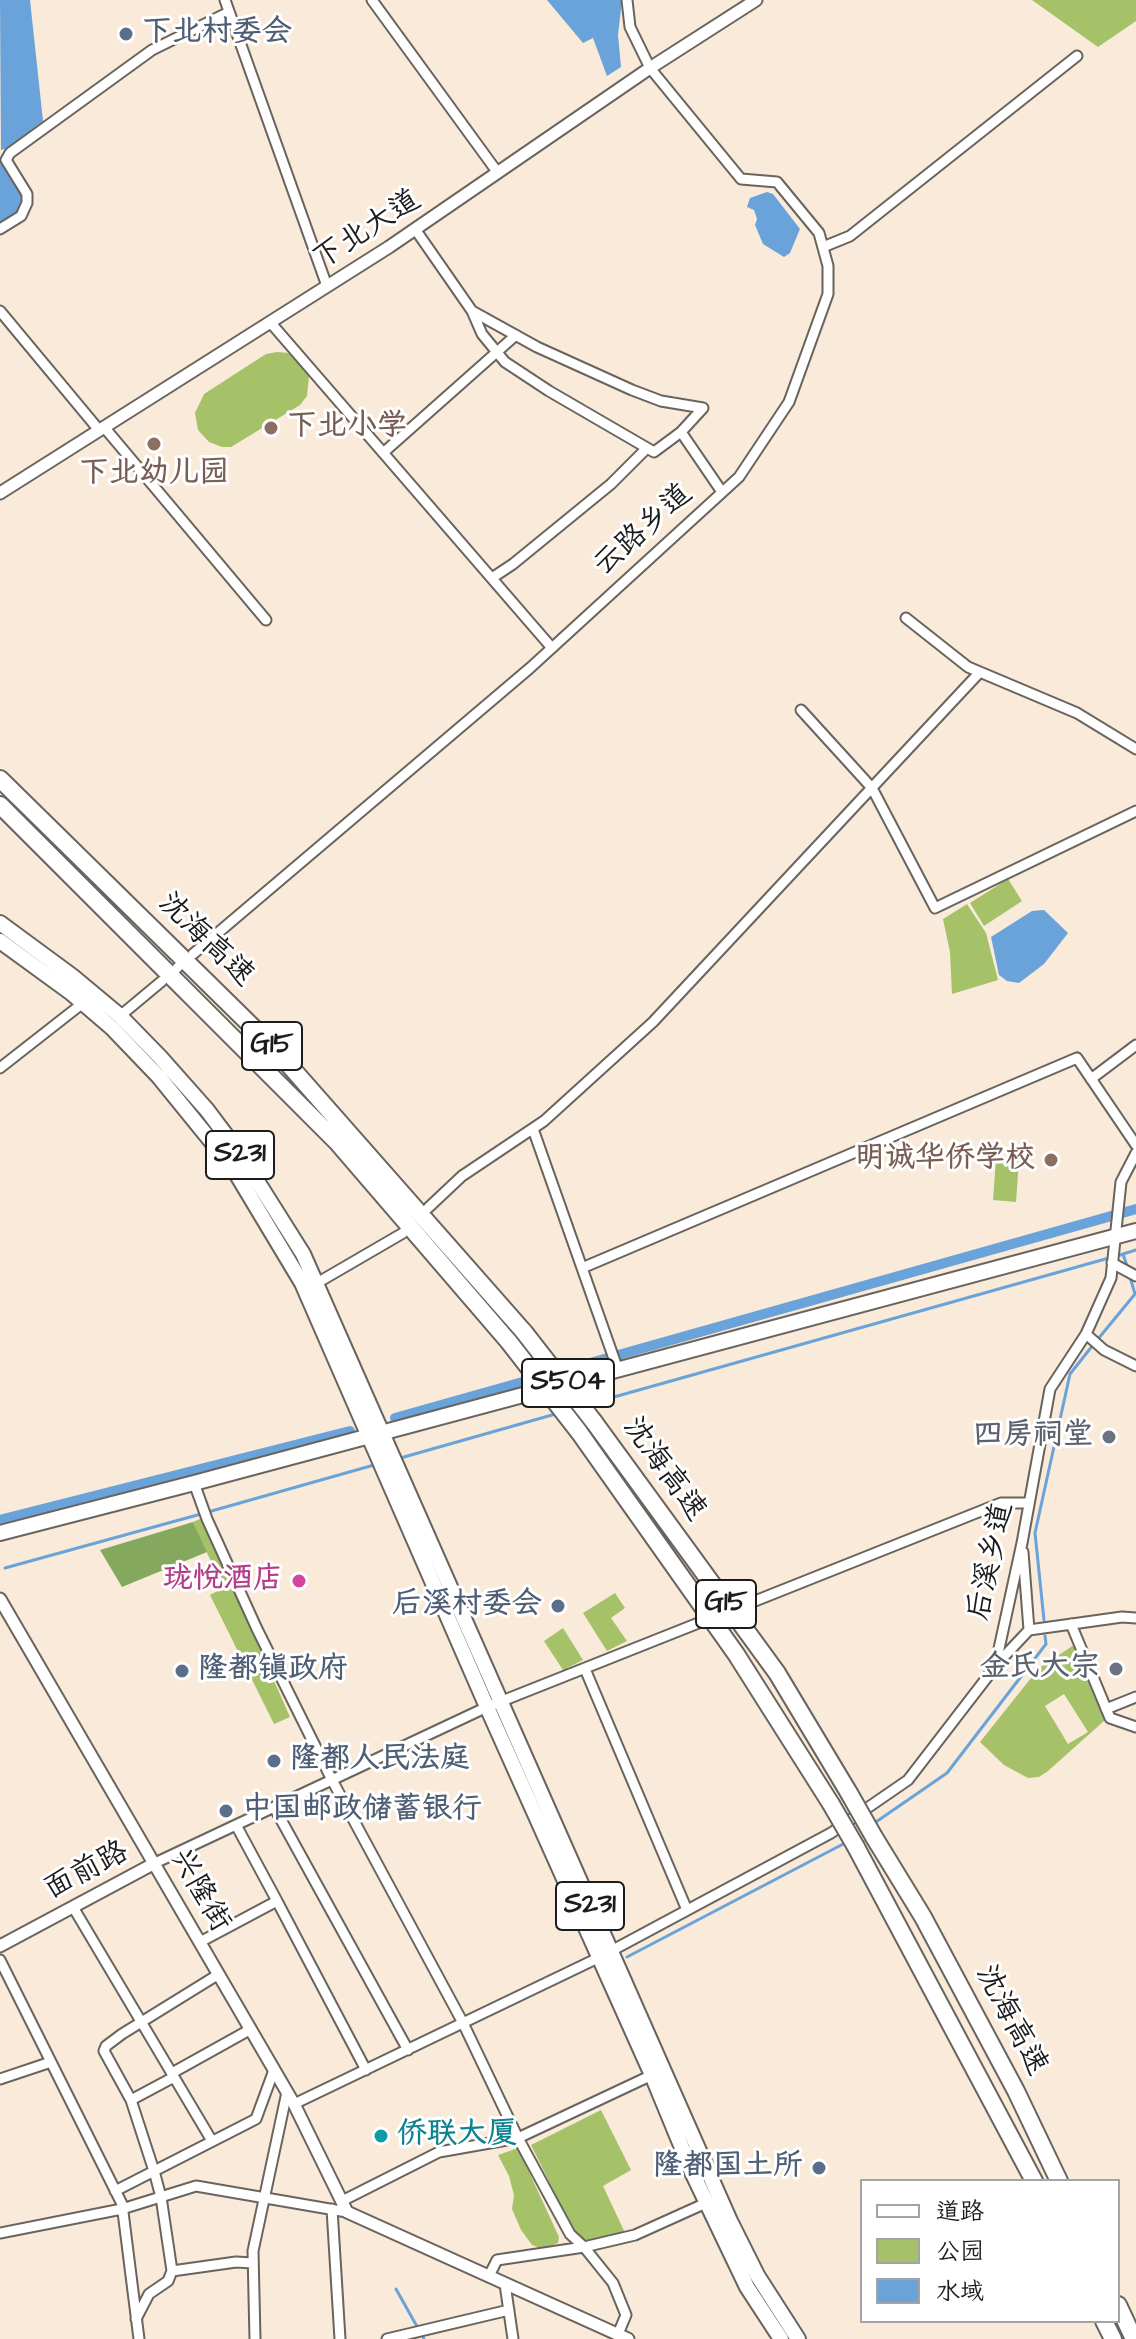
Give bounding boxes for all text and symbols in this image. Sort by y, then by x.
place label: 下北村委会 [142,16,292,52]
marker: 下北村委会 [117,25,135,43]
street label: 下北大道 [308,183,428,279]
place label: 下北小学 [287,410,407,446]
marker: 下北小学 [262,419,280,437]
marker: 下北幼儿园 [145,435,163,453]
place label: 下北幼儿园 [79,457,229,493]
street label: 云路乡道 [587,477,701,585]
street label: 沈海高速 [149,886,261,996]
road number: G15 [242,1022,302,1070]
road number: S231 [206,1131,274,1179]
place label: 明诚华侨学校 [855,1142,1035,1178]
marker: 明诚华侨学校 [1042,1151,1060,1169]
road number: S504 [522,1359,614,1407]
street label: 沈海高速 [613,1411,713,1529]
place label: 四房祠堂 [973,1419,1093,1455]
marker: 四房祠堂 [1100,1428,1118,1446]
street label: 后溪乡道 [962,1500,1022,1624]
place label: 珑悦酒店 [163,1563,283,1599]
marker: 珑悦酒店 [290,1572,308,1590]
road number: G15 [696,1580,756,1628]
place label: 后溪村委会 [392,1588,542,1624]
marker: 后溪村委会 [549,1597,567,1615]
place label: 金氏大宗 [980,1651,1100,1687]
place label: 隆都镇政府 [198,1653,348,1689]
marker: 金氏大宗 [1107,1660,1125,1678]
marker: 隆都镇政府 [173,1662,191,1680]
place label: 隆都人民法庭 [290,1743,470,1779]
marker: 隆都人民法庭 [265,1752,283,1770]
place label: 中国邮政储蓄银行 [242,1793,482,1829]
marker: 中国邮政储蓄银行 [217,1802,235,1820]
street label: 面前路 [39,1835,135,1909]
street label: 兴隆街 [161,1843,237,1939]
road number: S231 [556,1882,624,1930]
street label: 沈海高速 [966,1960,1054,2082]
place label: 侨联大厦 [397,2118,517,2154]
marker: 侨联大厦 [372,2127,390,2145]
place label: 隆都国土所 [653,2150,803,2186]
marker: 隆都国土所 [810,2159,828,2177]
legend [860,2179,1120,2323]
text: 道路 [936,2195,984,2229]
text: 公园 [936,2235,984,2269]
text: 水域 [936,2275,984,2309]

